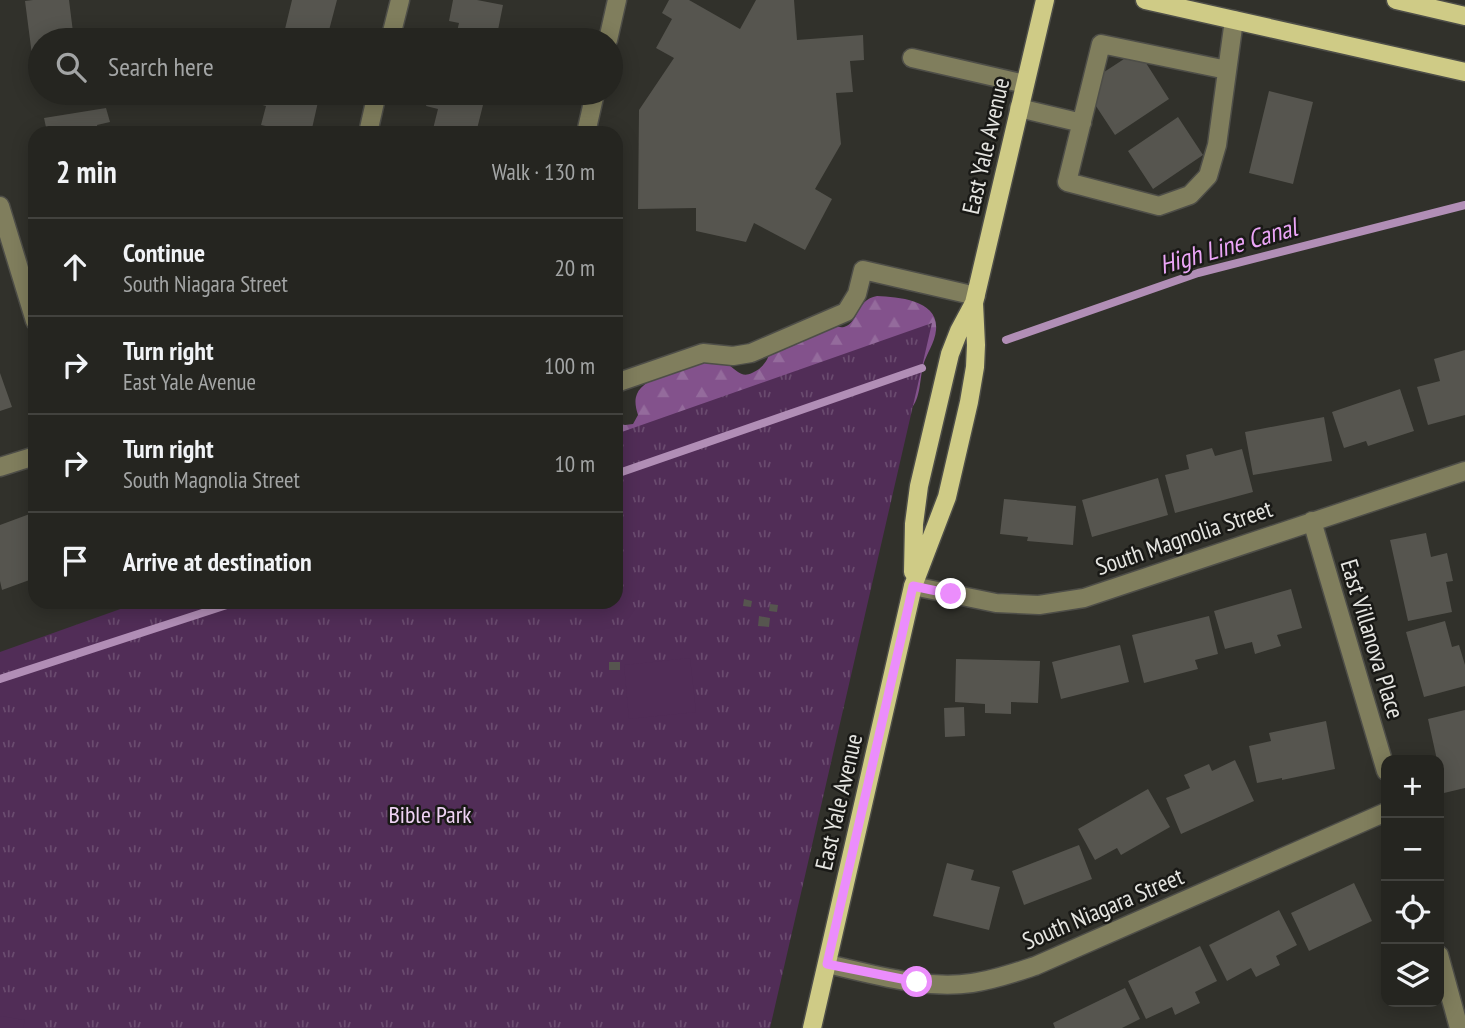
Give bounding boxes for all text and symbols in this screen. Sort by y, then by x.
search box [28,28,623,105]
icon: search [52,48,90,86]
text: Search here [108,50,214,83]
street label: East Yale Avenue [955,75,1016,217]
text: 2 min [56,152,117,191]
text: Walk · 130 m [492,157,595,186]
water label: High Line Canal [1155,209,1303,281]
text: Continue [123,236,205,269]
icon: ahead [56,248,94,286]
text: 20 m [554,253,595,282]
text: South Niagara Street [123,269,288,298]
text: Turn right [123,334,214,367]
icon: right [56,346,94,384]
text: 100 m [544,351,595,380]
text: East Yale Avenue [123,367,256,396]
text: Turn right [123,432,214,465]
icon: right [56,444,94,482]
text: 10 m [554,449,595,478]
text: South Magnolia Street [123,465,300,494]
street label: South Magnolia Street [1092,493,1277,582]
icon: arrive [56,542,94,580]
text: Arrive at destination [123,545,312,578]
street label: East Villanova Place [1334,555,1411,722]
route end [935,578,966,609]
street label: East Yale Avenue [808,731,869,873]
map controls [1381,755,1444,1007]
button: + [1381,755,1444,818]
park label: Bible Park [388,799,472,830]
button: − [1381,818,1444,881]
street label: South Niagara Street [1018,861,1188,956]
button: locate [1381,881,1444,944]
button: layers [1381,944,1444,1007]
route start [901,966,932,997]

